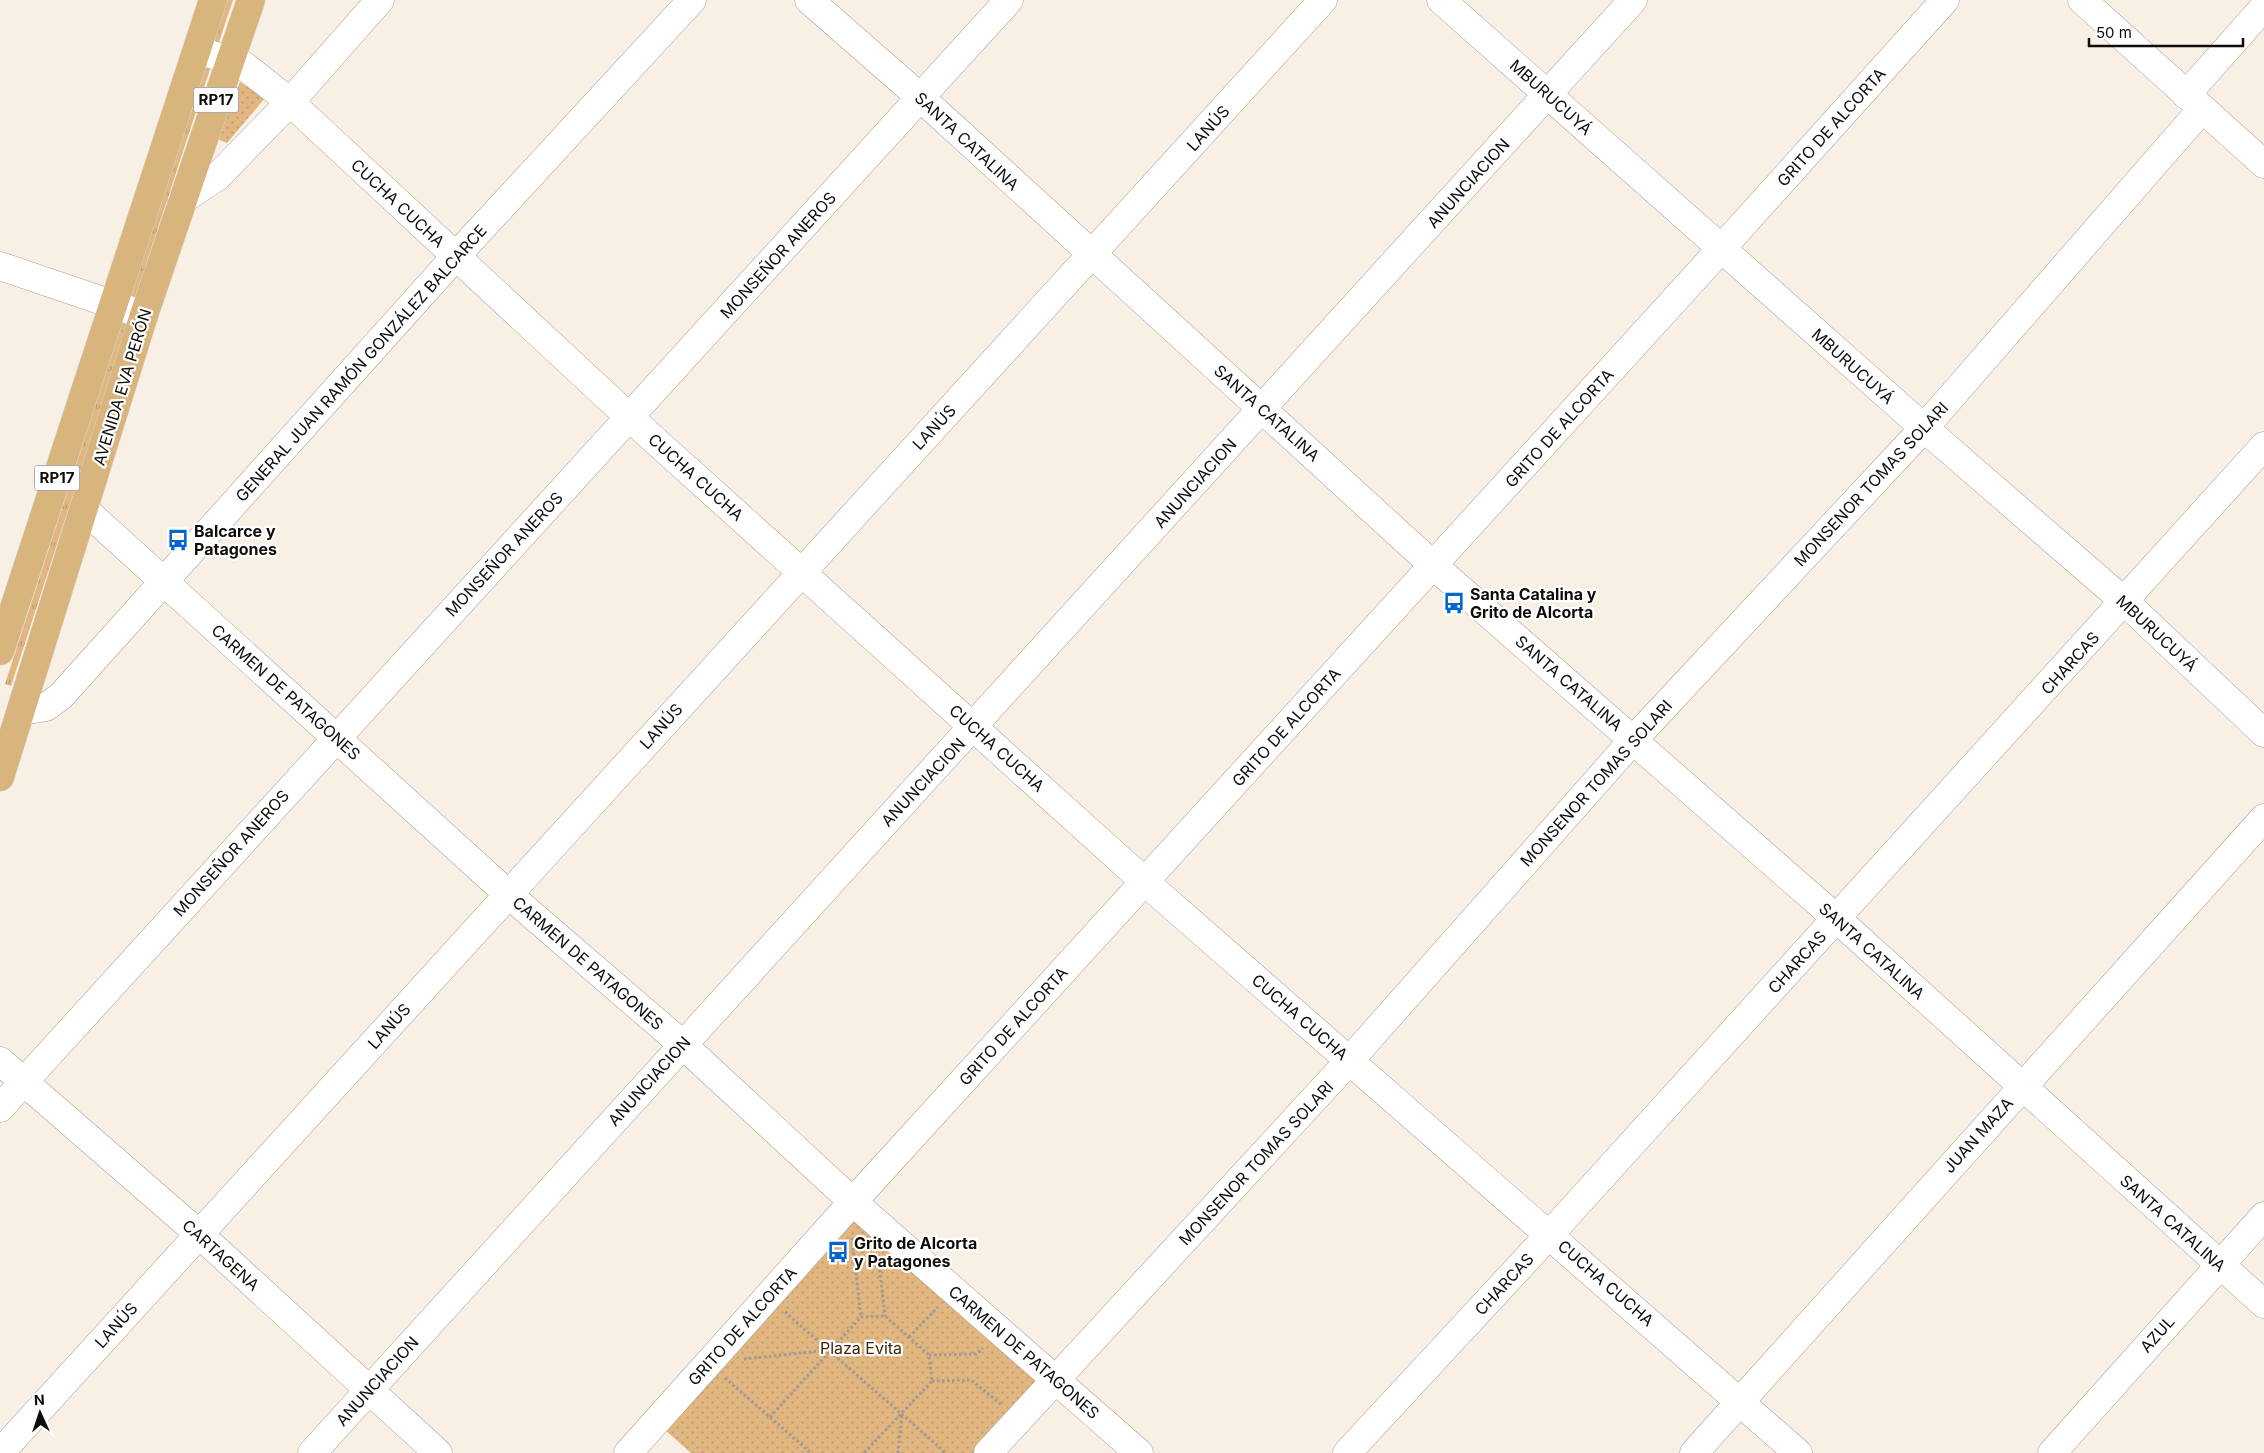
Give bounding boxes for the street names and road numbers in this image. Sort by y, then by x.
street label: MBURUCUYÁ [1506,55,1596,139]
street label: GRITO DE ALCORTA [1773,64,1889,190]
road number: RP17 [194,88,238,112]
street label: SANTA CATALINA [911,88,1023,194]
street label: LANÚS [1182,101,1234,155]
street label: ANUNCIACION [1422,134,1514,232]
street label: CUCHA CUCHA [347,154,449,252]
street label: MONSEÑOR ANEROS [716,188,840,322]
street label: GENERAL JUAN RAMÓN GONZÁLEZ BALCARCE [231,220,491,506]
street label: AVENIDA EVA PERÓN [89,306,155,468]
street label: MBURUCUYÁ [1808,324,1898,408]
street label: SANTA CATALINA [1210,360,1324,466]
street label: GRITO DE ALCORTA [1501,365,1617,491]
street label: MONSENOR TOMAS SOLARI [1790,398,1952,570]
street label: LANÚS [908,400,960,454]
street label: CUCHA CUCHA [644,429,748,525]
street label: ANUNCIACION [1149,434,1241,532]
road number: RP17 [34,466,80,490]
street label: MONSEÑOR ANEROS [441,487,567,621]
street label: MBURUCUYÁ [2112,590,2202,676]
street label: CARMEN DE PATAGONES [207,620,365,764]
street label: CHARCAS [2037,627,2103,699]
street label: SANTA CATALINA [1511,631,1627,735]
street label: GRITO DE ALCORTA [1228,664,1344,790]
street label: MONSENOR TOMAS SOLARI [1516,696,1676,870]
street label: LANÚS [635,699,687,753]
street label: CUCHA CUCHA [945,700,1049,796]
street label: ANUNCIACION [877,734,969,830]
street label: MONSEÑOR ANEROS [169,786,293,920]
street label: CARMEN DE PATAGONES [508,892,668,1034]
street label: SANTA CATALINA [1815,898,1929,1004]
street label: CHARCAS [1764,926,1830,998]
street label: GRITO DE ALCORTA [955,963,1071,1089]
street label: CUCHA CUCHA [1248,970,1352,1064]
street label: LANÚS [363,999,415,1053]
street label: ANUNCIACION [603,1032,695,1130]
street label: MONSENOR TOMAS SOLARI [1175,1077,1337,1249]
street label: JUAN MAZA [1939,1093,2017,1177]
street label: SANTA CATALINA [2116,1170,2230,1276]
street label: CARTAGENA [178,1215,264,1295]
street label: CUCHA CUCHA [1554,1236,1658,1330]
street label: CHARCAS [1470,1249,1538,1319]
street label: GRITO DE ALCORTA [684,1263,800,1389]
street label: CARMEN DE PATAGONES [944,1281,1104,1423]
street label: LANÚS [90,1298,142,1352]
street label: AZUL [2135,1312,2179,1356]
street label: ANUNCIACION [331,1332,423,1430]

